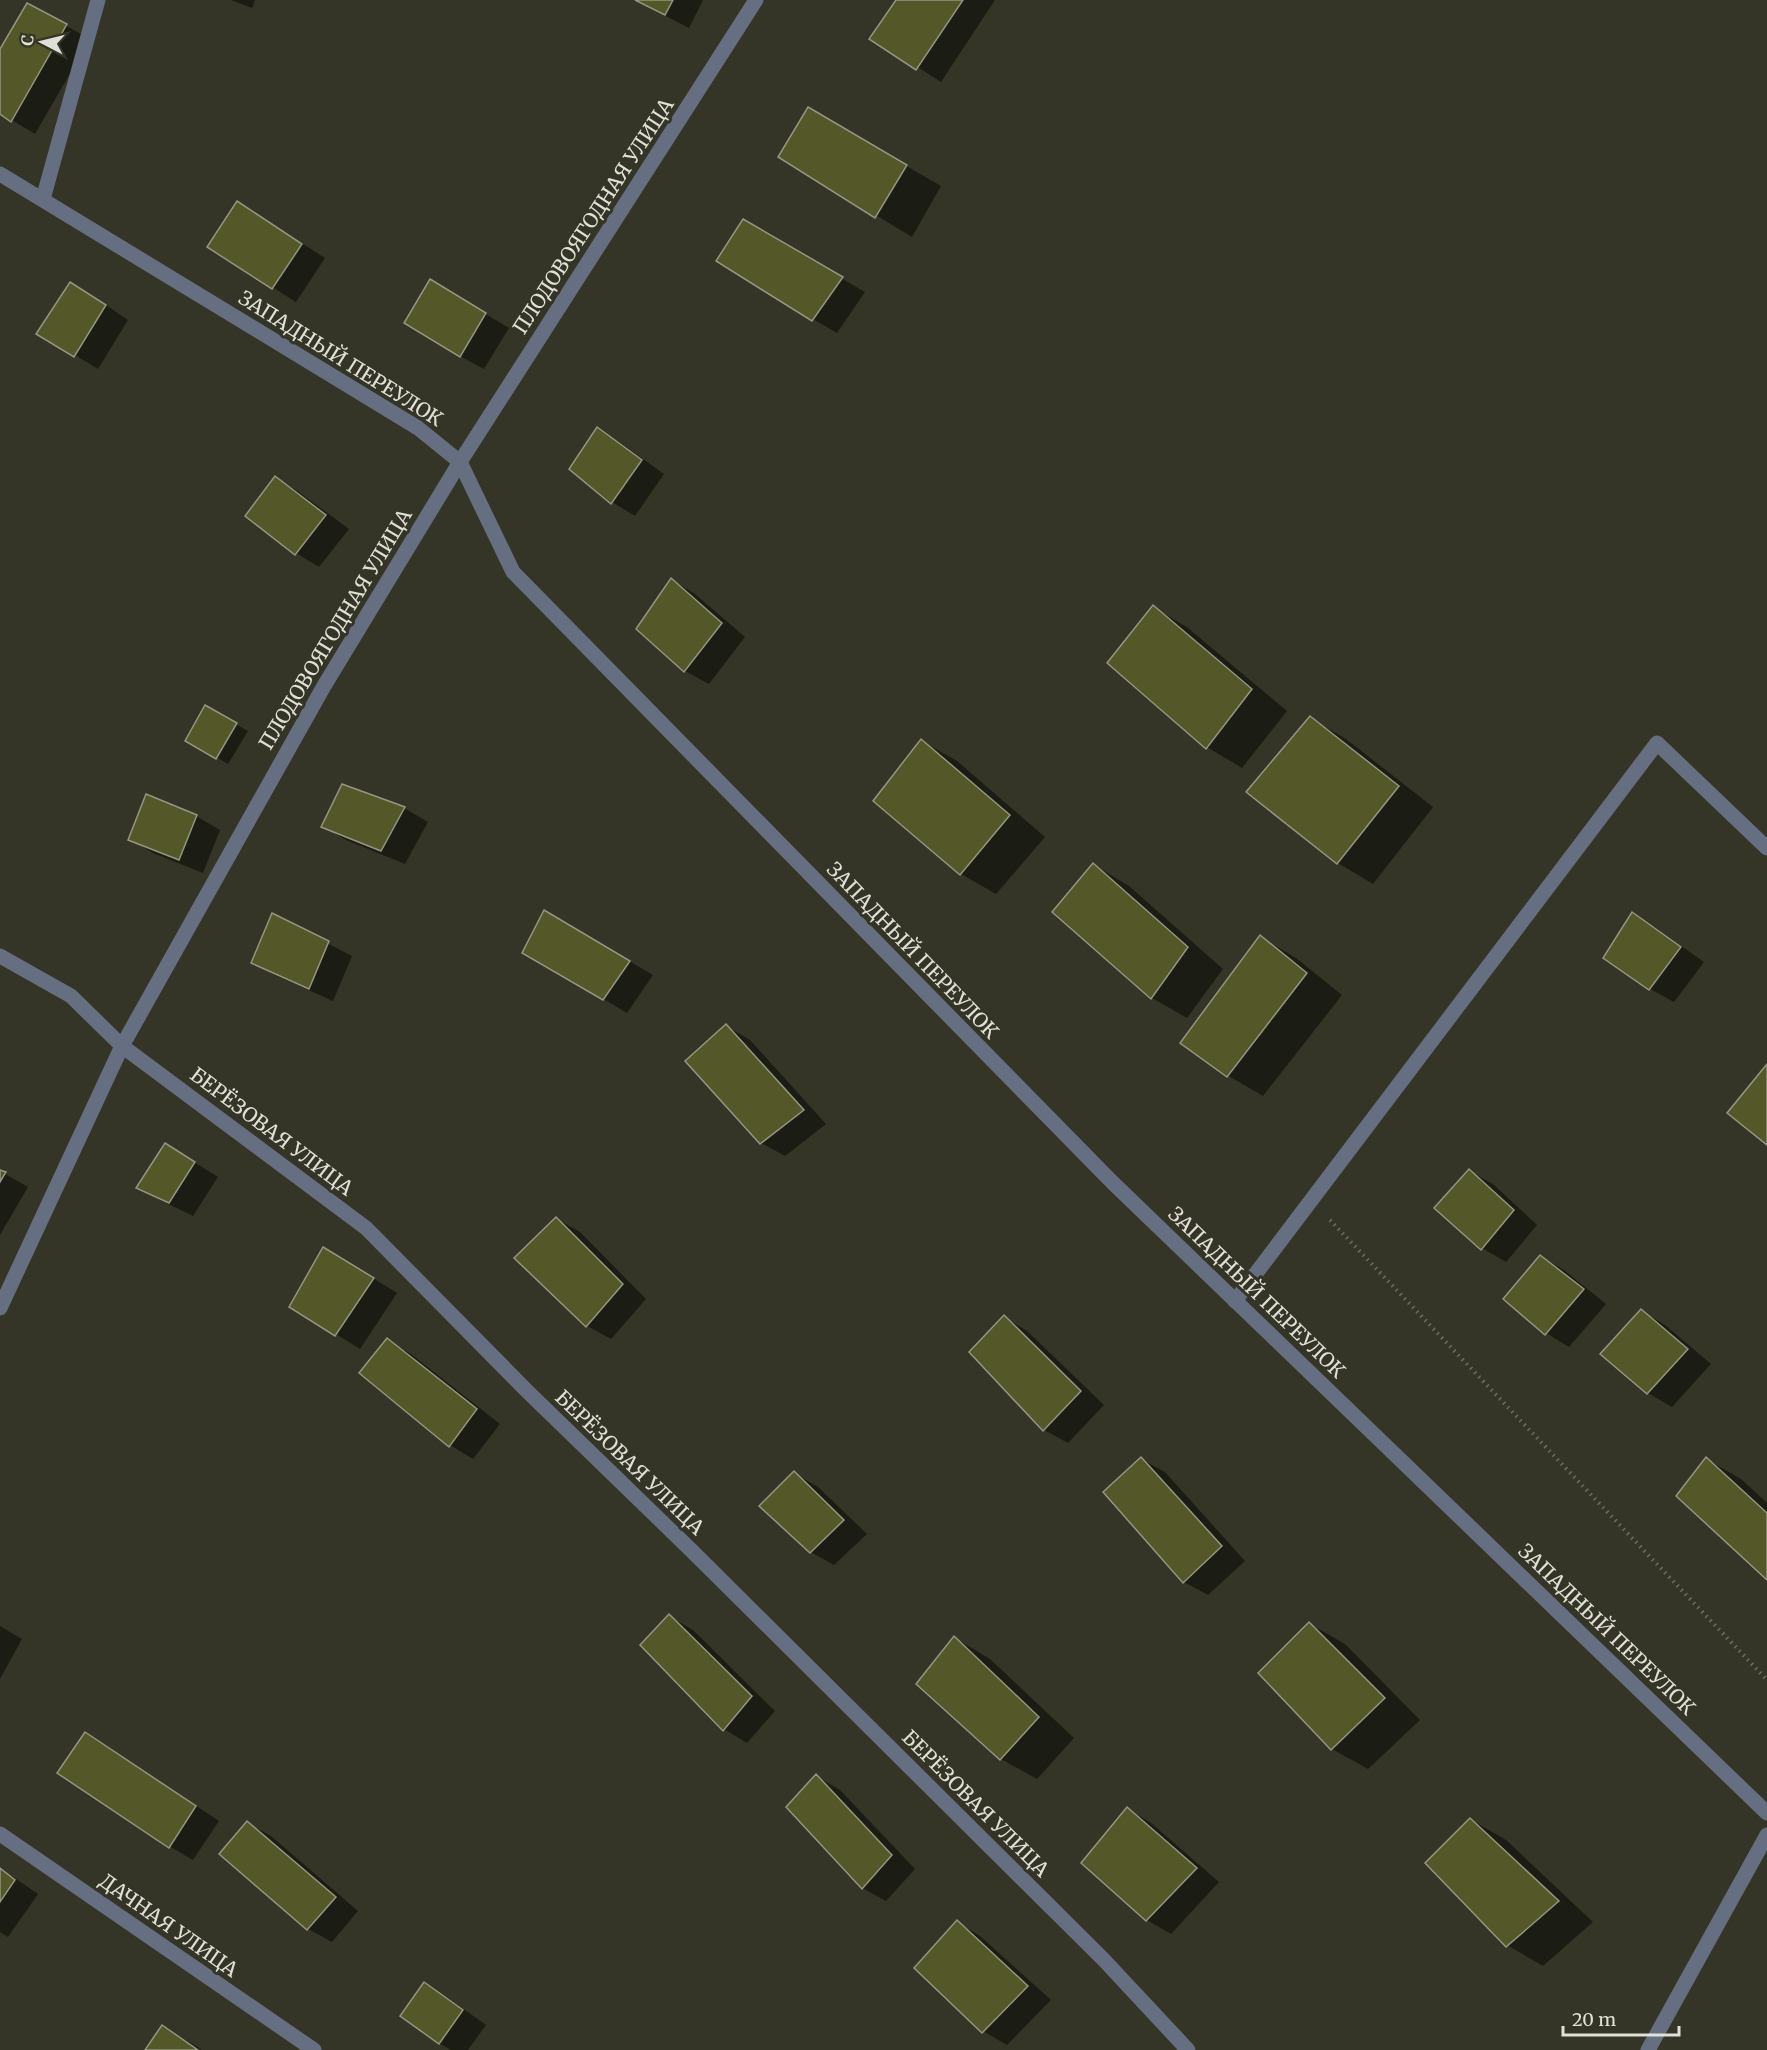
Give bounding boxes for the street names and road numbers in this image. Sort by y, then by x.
street label: ПЛОДОВОЯГОДНАЯ УЛИЦА [507,93,679,339]
street label: ЗАПАДНЫЙ ПЕРЕУЛОК [234,284,448,431]
street label: ПЛОДОВОЯГОДНАЯ УЛИЦА [253,503,417,754]
street label: ЗАПАДНЫЙ ПЕРЕУЛОК [822,856,1005,1044]
street label: БЕРЁЗОВАЯ УЛИЦА [186,1062,359,1201]
street label: ЗАПАДНЫЙ ПЕРЕУЛОК [1163,1200,1351,1383]
street label: БЕРЁЗОВАЯ УЛИЦА [550,1384,710,1540]
street label: ЗАПАДНЫЙ ПЕРЕУЛОК [1513,1537,1701,1720]
street label: БЕРЁЗОВАЯ УЛИЦА [897,1724,1055,1882]
street label: ДАЧНАЯ УЛИЦА [95,1868,244,1983]

